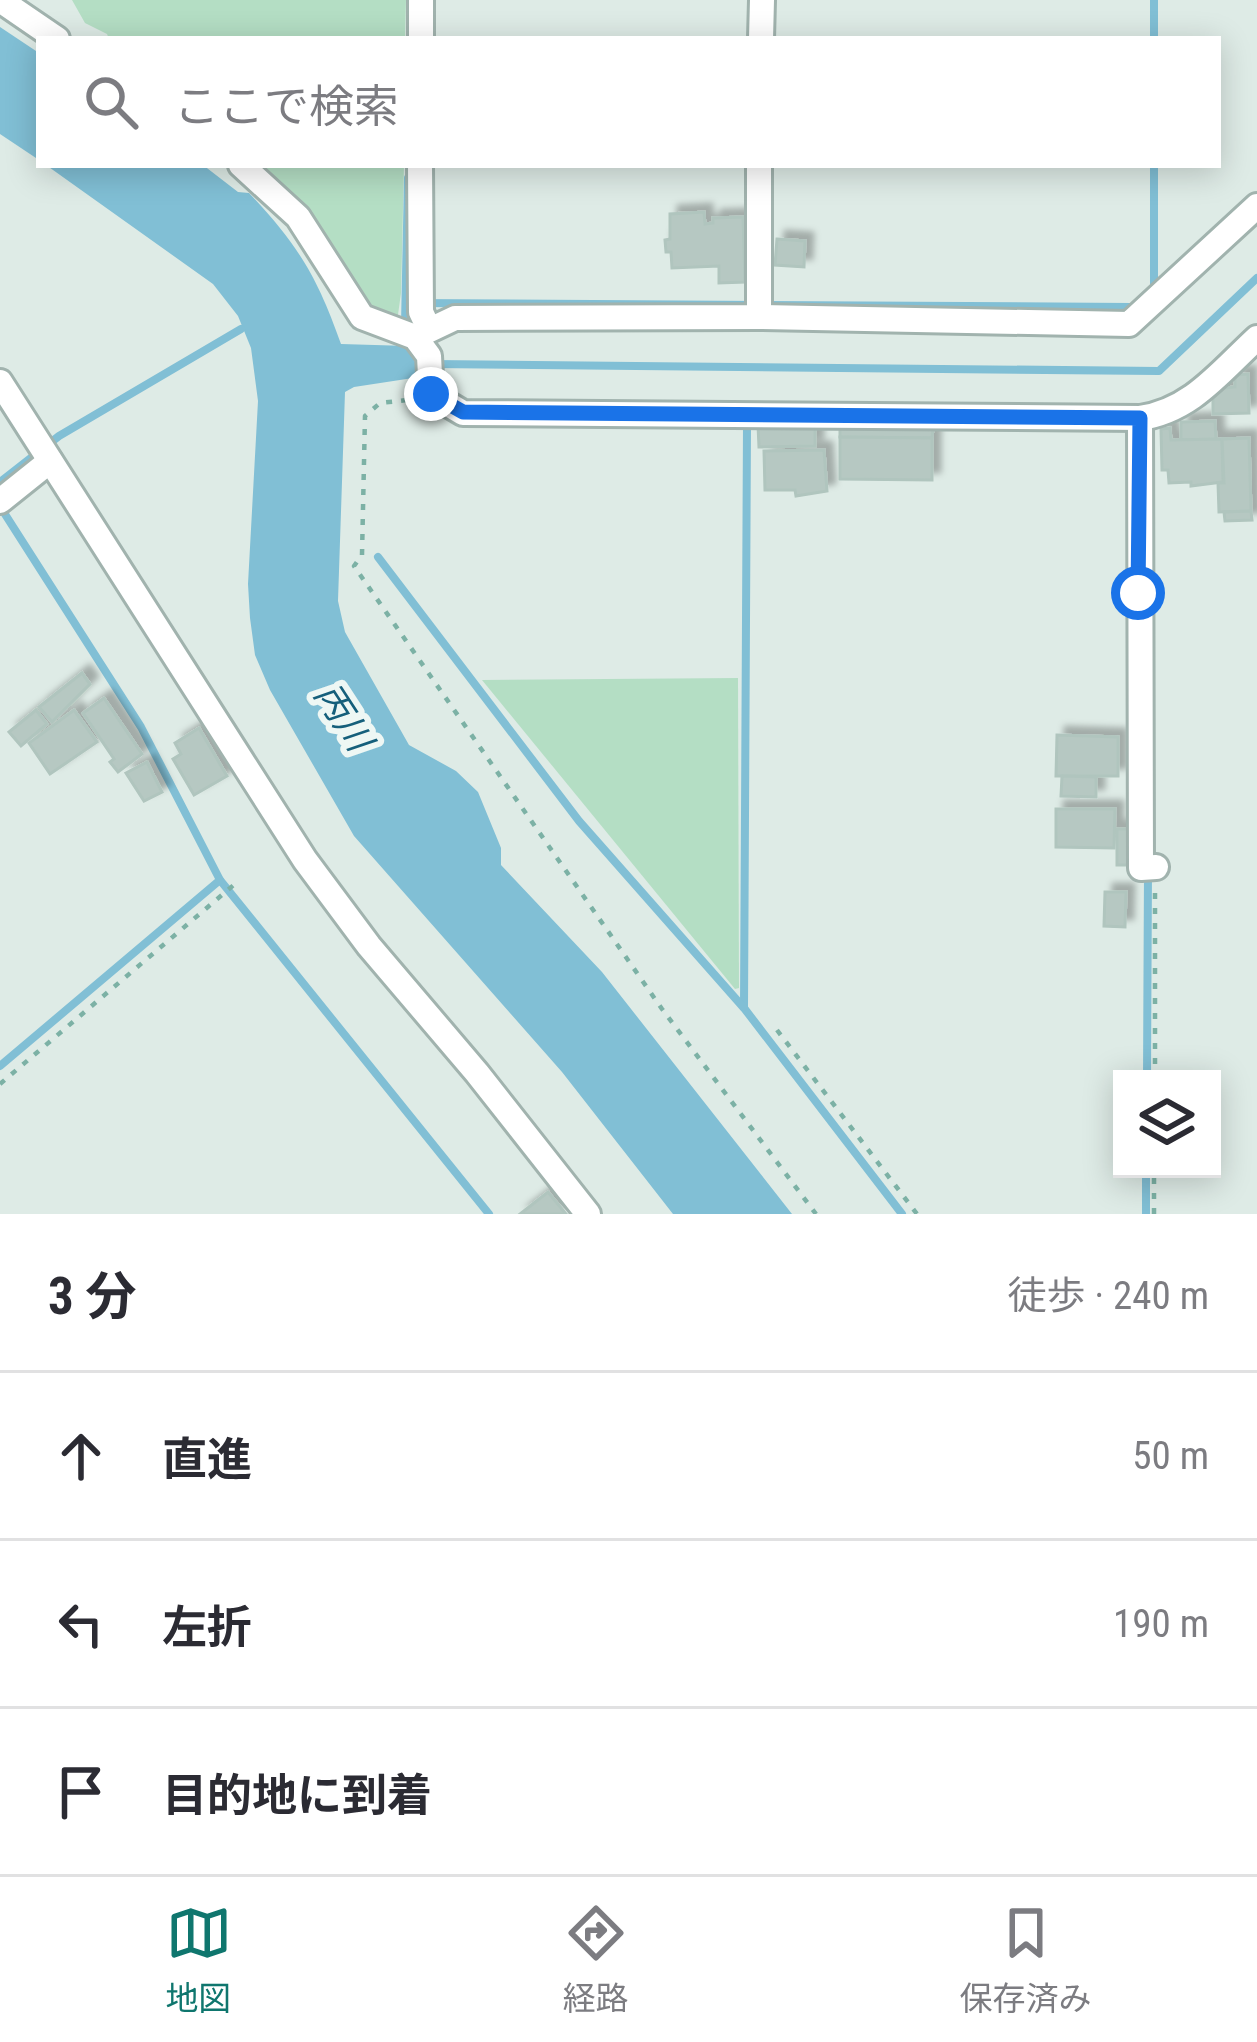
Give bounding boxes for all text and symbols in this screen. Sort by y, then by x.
search box [36,36,1221,168]
icon: search [78,69,144,135]
text: ここで検索 [174,80,399,133]
route end [404,367,458,421]
route start [1111,566,1165,620]
water label: 丙川 [306,675,382,762]
map controls [1113,1070,1221,1178]
button: layers [1113,1070,1221,1178]
text: 3 分 [48,1267,137,1326]
text: 徒歩 · 240 m [1008,1273,1209,1319]
icon: ahead [48,1423,114,1489]
text: 直進 [162,1433,252,1486]
text: 50 m [1132,1433,1209,1479]
icon: left [48,1591,114,1657]
text: 左折 [162,1601,252,1654]
text: 190 m [1113,1601,1209,1647]
icon: arrive [48,1759,114,1825]
text: 目的地に到着 [162,1769,432,1822]
tab: 地図 [166,1900,232,2020]
tab: 経路 [563,1900,629,2020]
tab: 保存済み [960,1900,1092,2020]

